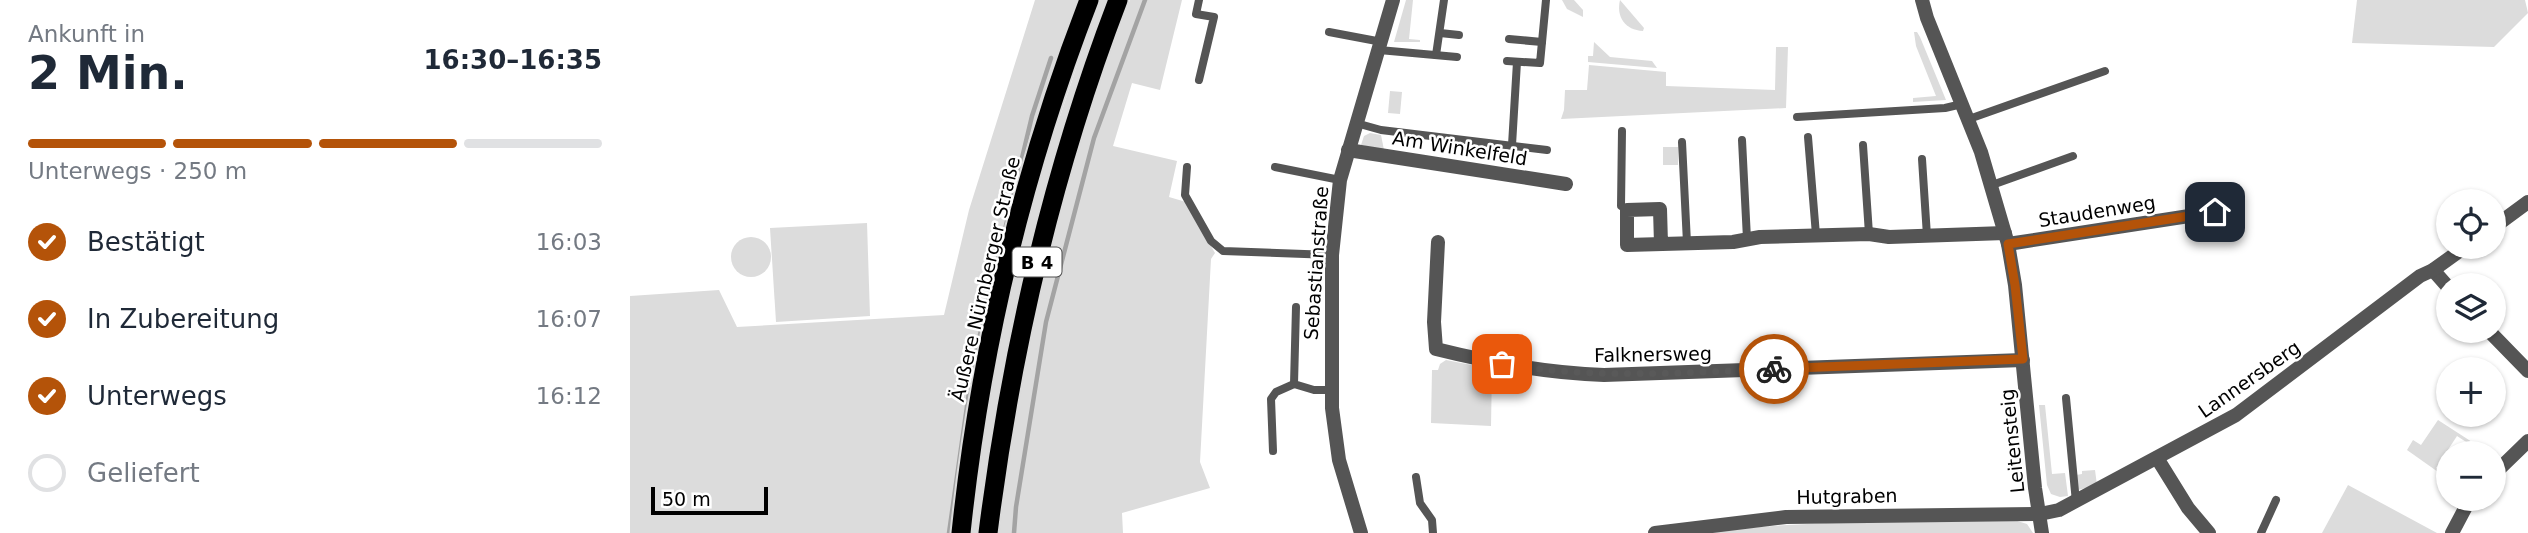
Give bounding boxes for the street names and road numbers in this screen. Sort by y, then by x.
street label: Am Winkelfeld [1391,126,1529,170]
street label: Äußere Nürnberger Straße [946,154,1024,404]
street label: Sebastianstraße [1300,185,1332,341]
street label: Staudenweg [2037,191,2157,231]
road number: B 4 [1012,248,1062,276]
street label: Lannersberg [2194,336,2304,422]
street label: Falknersweg [1594,342,1712,366]
street label: Leitensteig [1996,388,2028,494]
street label: Hutgraben [1796,484,1898,508]

